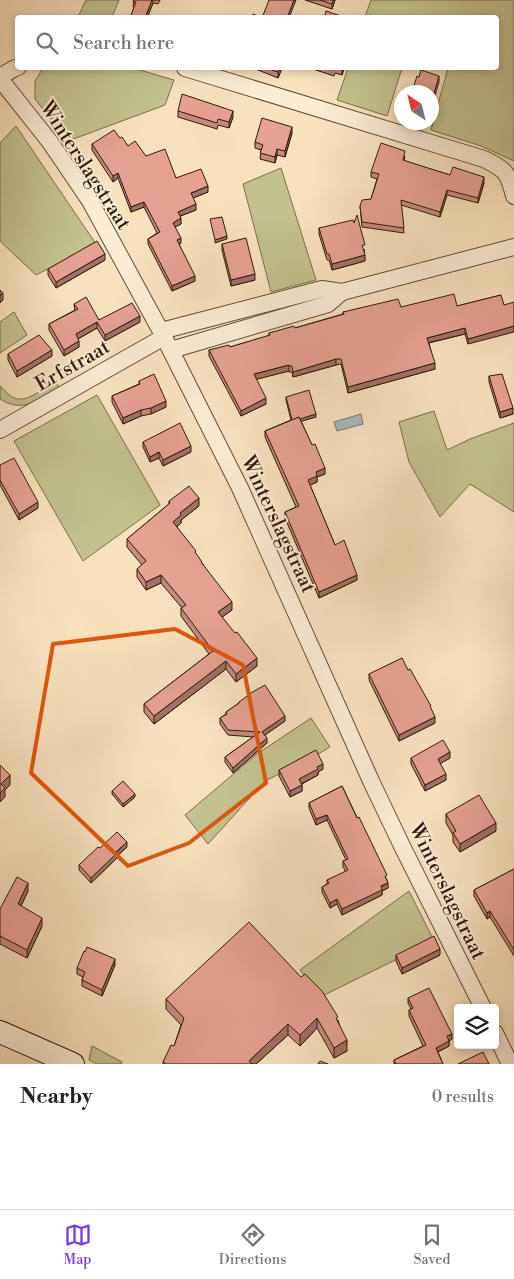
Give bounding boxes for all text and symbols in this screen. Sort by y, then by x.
search box [15,15,499,70]
icon: search [33,29,61,57]
text: Search here [73,31,174,55]
north arrow [394,85,439,130]
street label: Winterslagstraat [33,96,136,235]
street label: Erfstraat [31,335,115,398]
street label: Winterslagstraat [234,451,320,597]
street label: Winterslagstraat [402,818,490,964]
map controls [454,1004,499,1049]
button: layers [454,1004,499,1049]
text: Nearby [20,1084,93,1110]
text: 0 results [432,1087,494,1107]
tab: Map [64,1221,92,1269]
tab: Directions [219,1221,286,1269]
tab: Saved [414,1221,450,1269]

